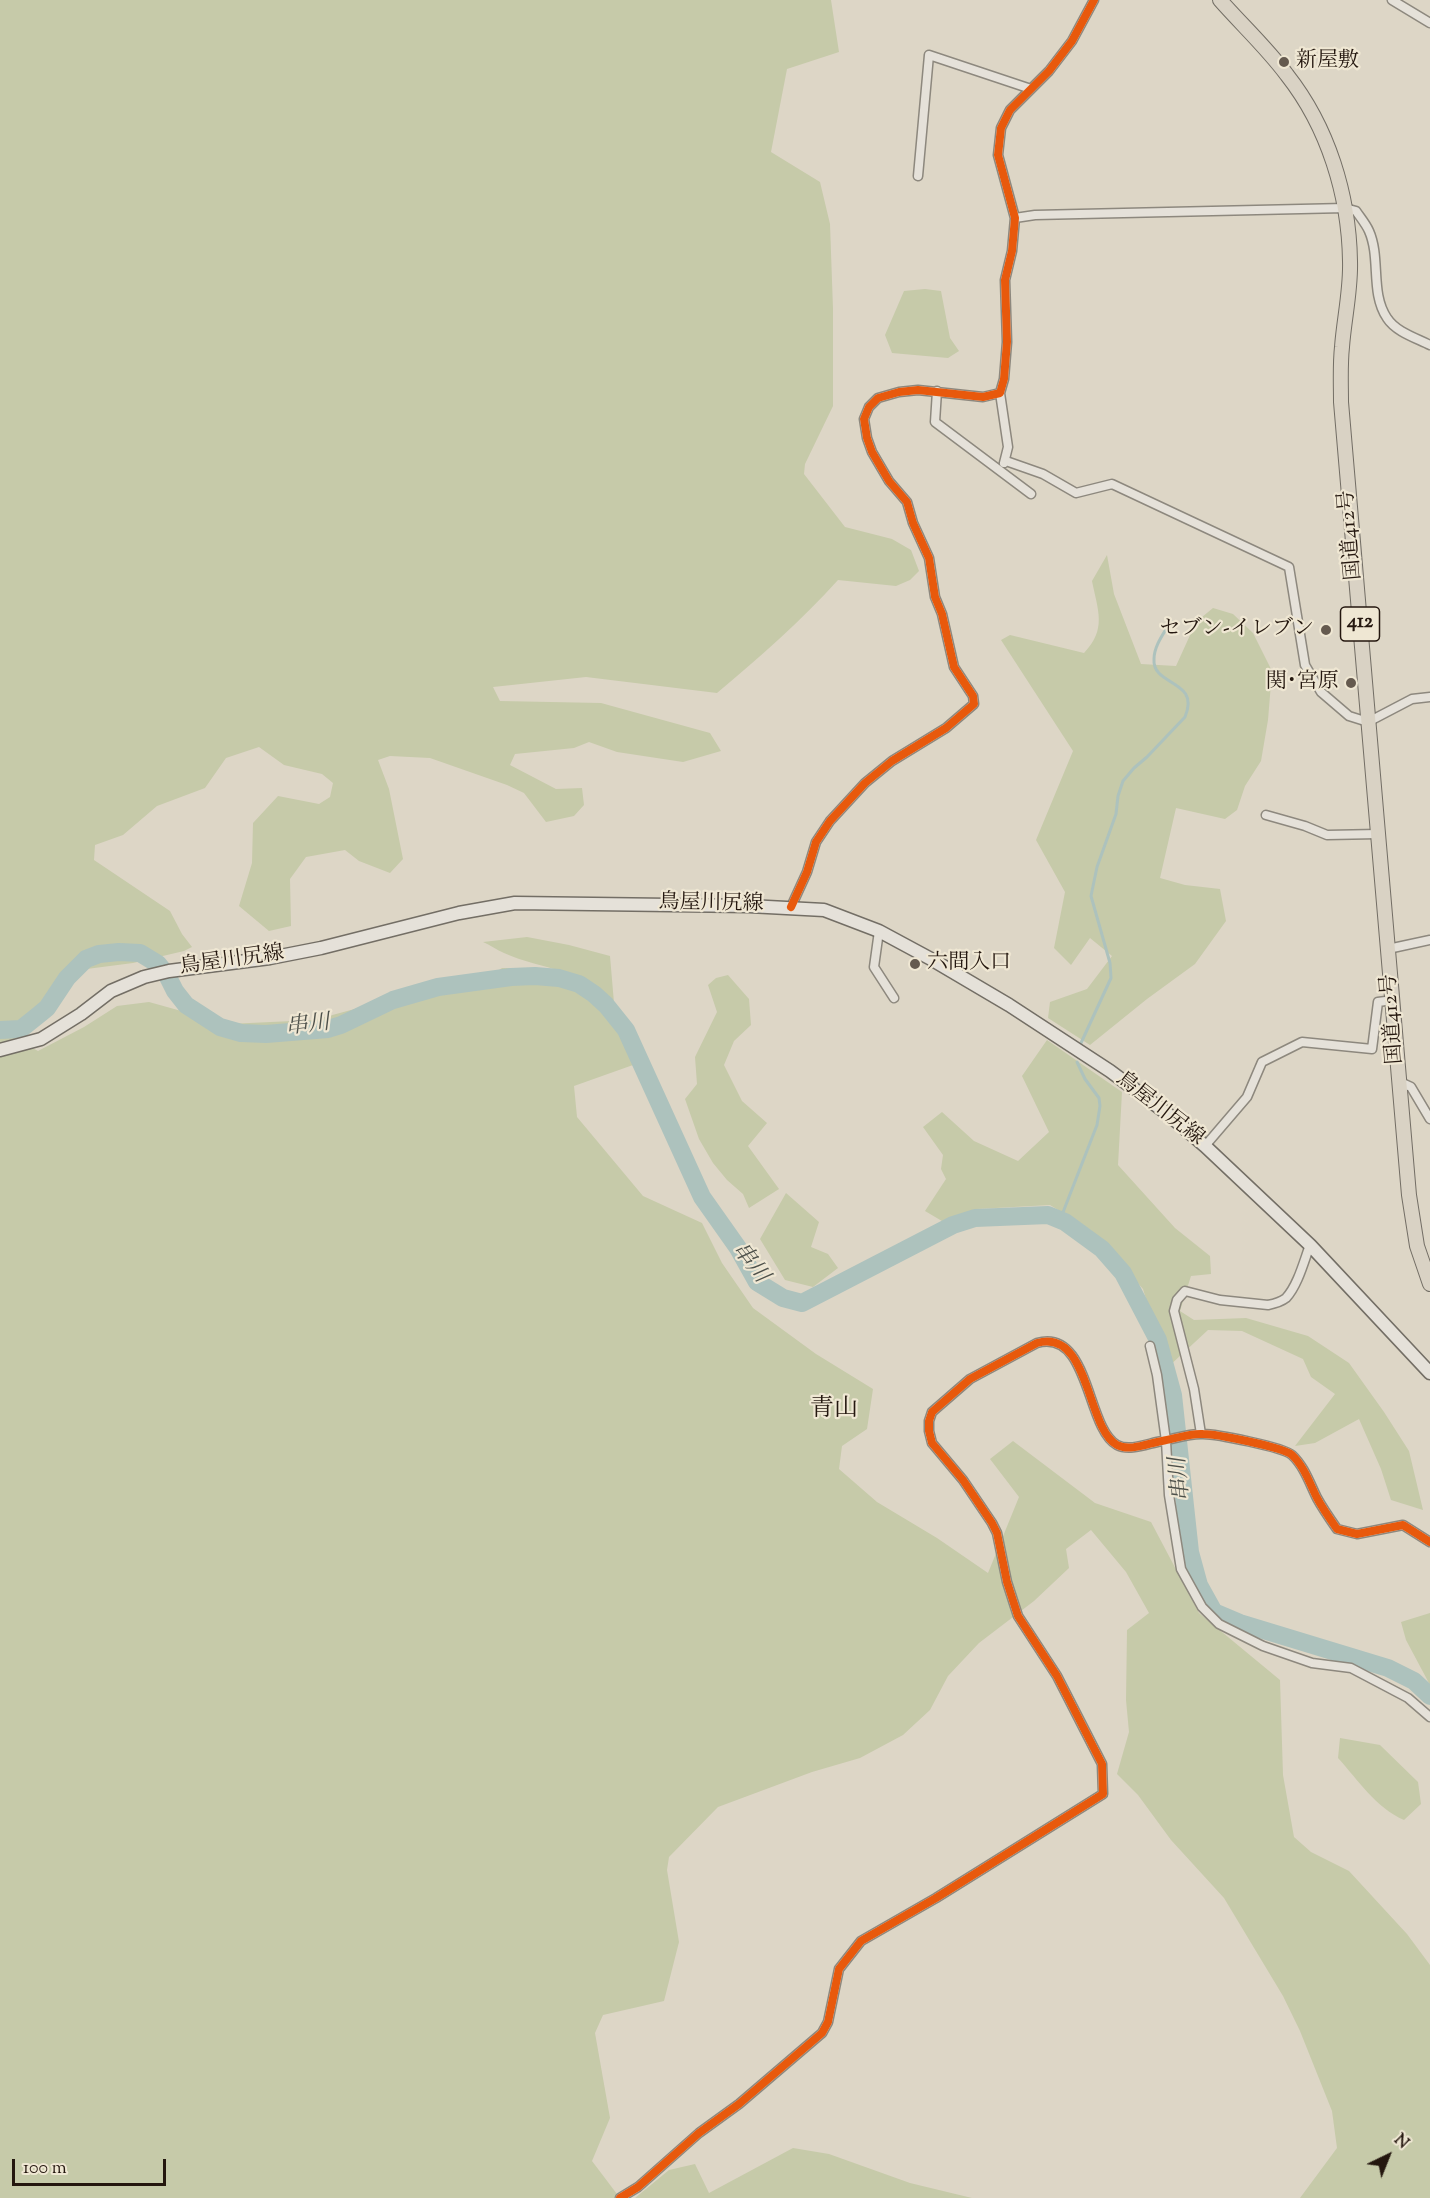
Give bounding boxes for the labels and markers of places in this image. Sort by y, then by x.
place label: 新屋敷 [1296,49,1359,75]
marker: 新屋敷 [1277,55,1291,69]
place label: セブン-イレブン [1160,617,1314,643]
marker: セブン-イレブン [1319,623,1333,637]
place label: 関･宮原 [1266,670,1339,696]
marker: 関･宮原 [1344,676,1358,690]
place label: 六間入口 [927,951,1011,977]
marker: 六間入口 [908,957,922,971]

